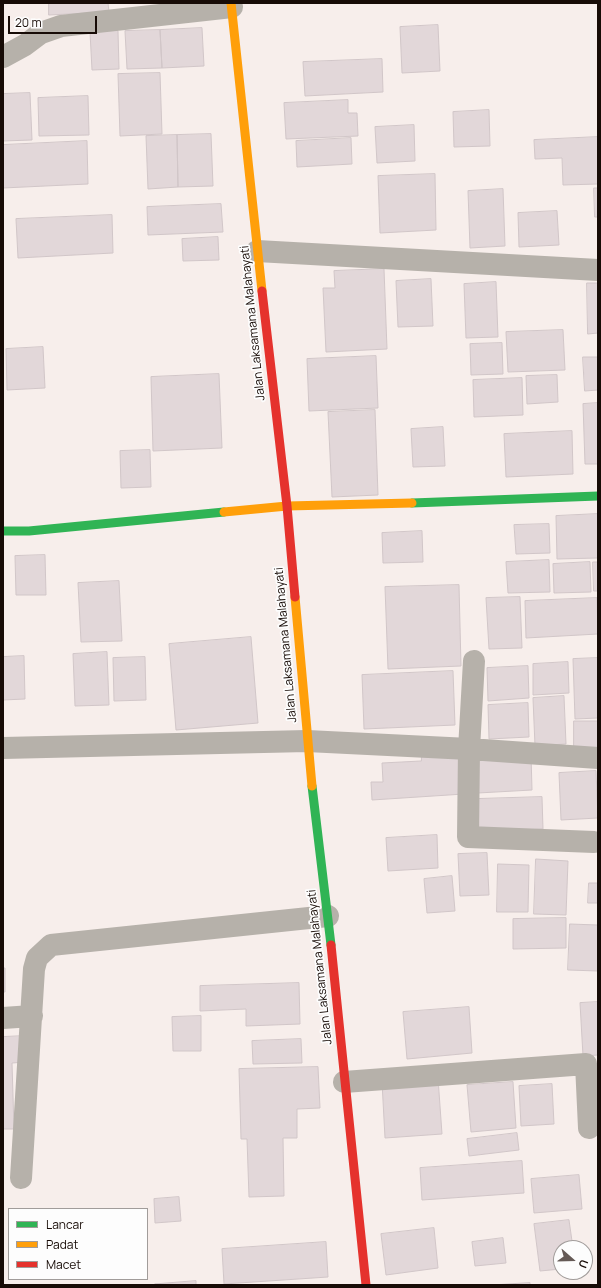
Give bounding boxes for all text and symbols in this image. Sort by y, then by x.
scale bar [10,8,99,34]
text: 20 m [15,14,42,31]
street label: Jalan Laksamana Malahayati [238,245,268,401]
street label: Jalan Laksamana Malahayati [272,567,300,723]
street label: Jalan Laksamana Malahayati [305,889,335,1045]
legend [8,1208,148,1280]
text: Lancar [46,1216,83,1233]
text: Padat [46,1236,78,1253]
north arrow [553,1240,593,1280]
text: Macet [46,1256,81,1273]
text: U [575,1258,592,1270]

